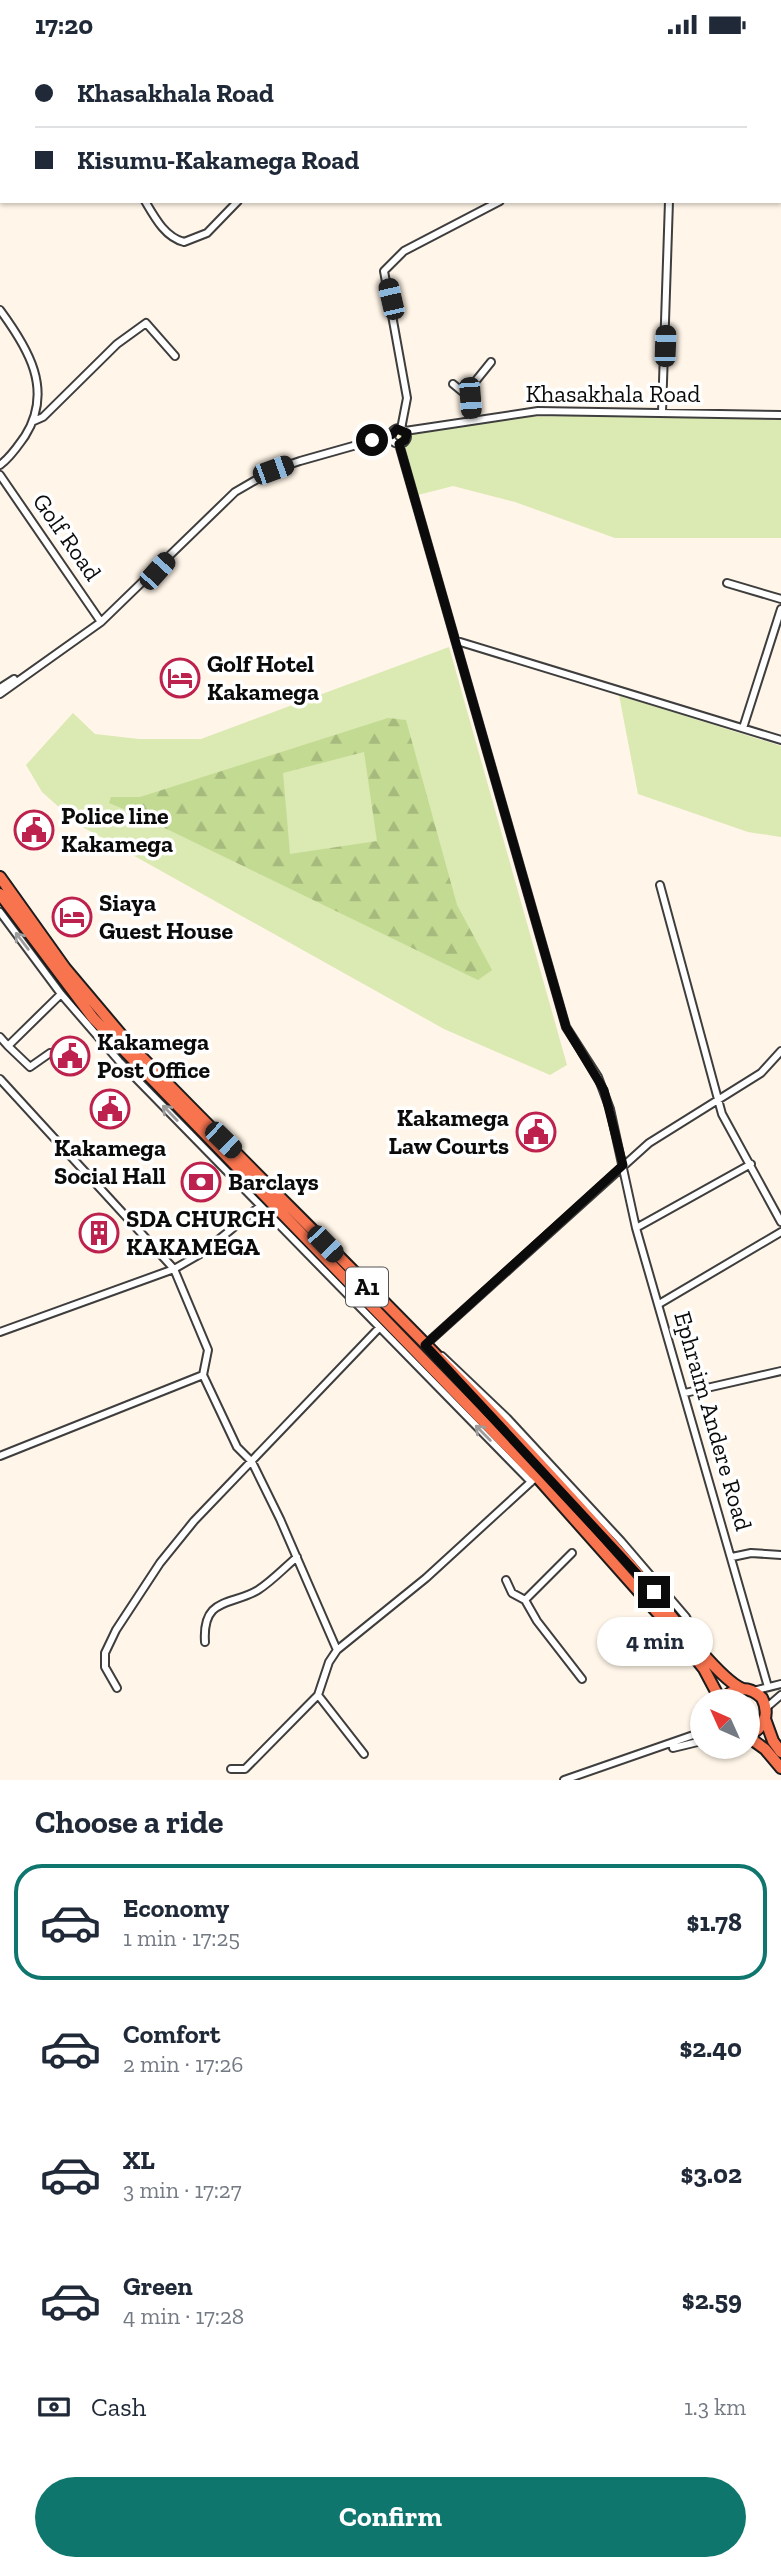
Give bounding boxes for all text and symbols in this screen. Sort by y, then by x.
text: 17:20 [35,9,93,41]
text: Khasakhala Road [77,77,274,109]
text: Kisumu-Kakamega Road [77,144,359,176]
car [377,276,406,322]
car [654,325,677,367]
car [459,376,482,420]
street label: Khasakhala Road [525,379,701,408]
route start [356,424,388,456]
car [250,453,297,487]
street label: Golf Road [27,487,108,586]
car [136,548,179,594]
place label: Golf Hotel Kakamega [207,649,319,706]
hotel icon: Golf Hotel Kakamega [159,657,201,699]
place label: Police line Kakamega [61,801,173,858]
public building icon: Police line Kakamega [13,809,55,851]
place label: Siaya Guest House [99,888,233,945]
hotel icon: Siaya Guest House [51,896,93,938]
one-way arrow [14,932,29,951]
place label: Kakamega Post Office [97,1027,210,1084]
public building icon: Kakamega Post Office [49,1035,91,1077]
public building icon: Kakamega Social Hall [89,1088,131,1130]
place label: Kakamega Law Courts [389,1103,509,1160]
one-way arrow [161,1105,178,1122]
public building icon: Kakamega Law Courts [515,1111,557,1153]
car [201,1118,246,1162]
place label: Kakamega Social Hall [54,1133,166,1190]
bank icon: Barclays [180,1161,222,1203]
place label: Barclays [228,1167,319,1196]
place label: SDA CHURCH KAKAMEGA [126,1204,275,1261]
building icon: SDA CHURCH KAKAMEGA [78,1212,120,1254]
car [303,1222,348,1266]
road number: A1 [346,1267,388,1307]
street label: Ephraim Andere Road [668,1308,759,1534]
one-way arrow [474,1425,491,1442]
route end [638,1576,670,1608]
callout: 4 min [596,1617,712,1665]
text: 4 min [626,1627,684,1655]
north arrow [690,1689,760,1759]
map controls [690,1689,760,1759]
text: Choose a ride [35,1803,223,1841]
icon: car [39,1891,102,1954]
text: Economy [123,1892,229,1924]
text: $1.78 [687,1906,742,1938]
text: 1 min · 17:25 [123,1924,240,1952]
icon: car [39,2017,102,2080]
text: Comfort [123,2018,220,2050]
text: $2.40 [680,2032,742,2064]
text: 2 min · 17:26 [123,2050,244,2078]
icon: car [39,2143,102,2206]
text: XL [123,2144,155,2176]
text: $3.02 [681,2158,742,2190]
text: 3 min · 17:27 [123,2176,242,2204]
icon: car [39,2269,102,2332]
text: Green [123,2270,193,2302]
text: $2.59 [682,2284,742,2316]
text: 4 min · 17:28 [123,2302,244,2330]
icon: cash [35,2388,73,2426]
text: Cash [91,2391,146,2423]
text: 1.3 km [684,2393,746,2421]
button: Confirm [35,2477,746,2557]

